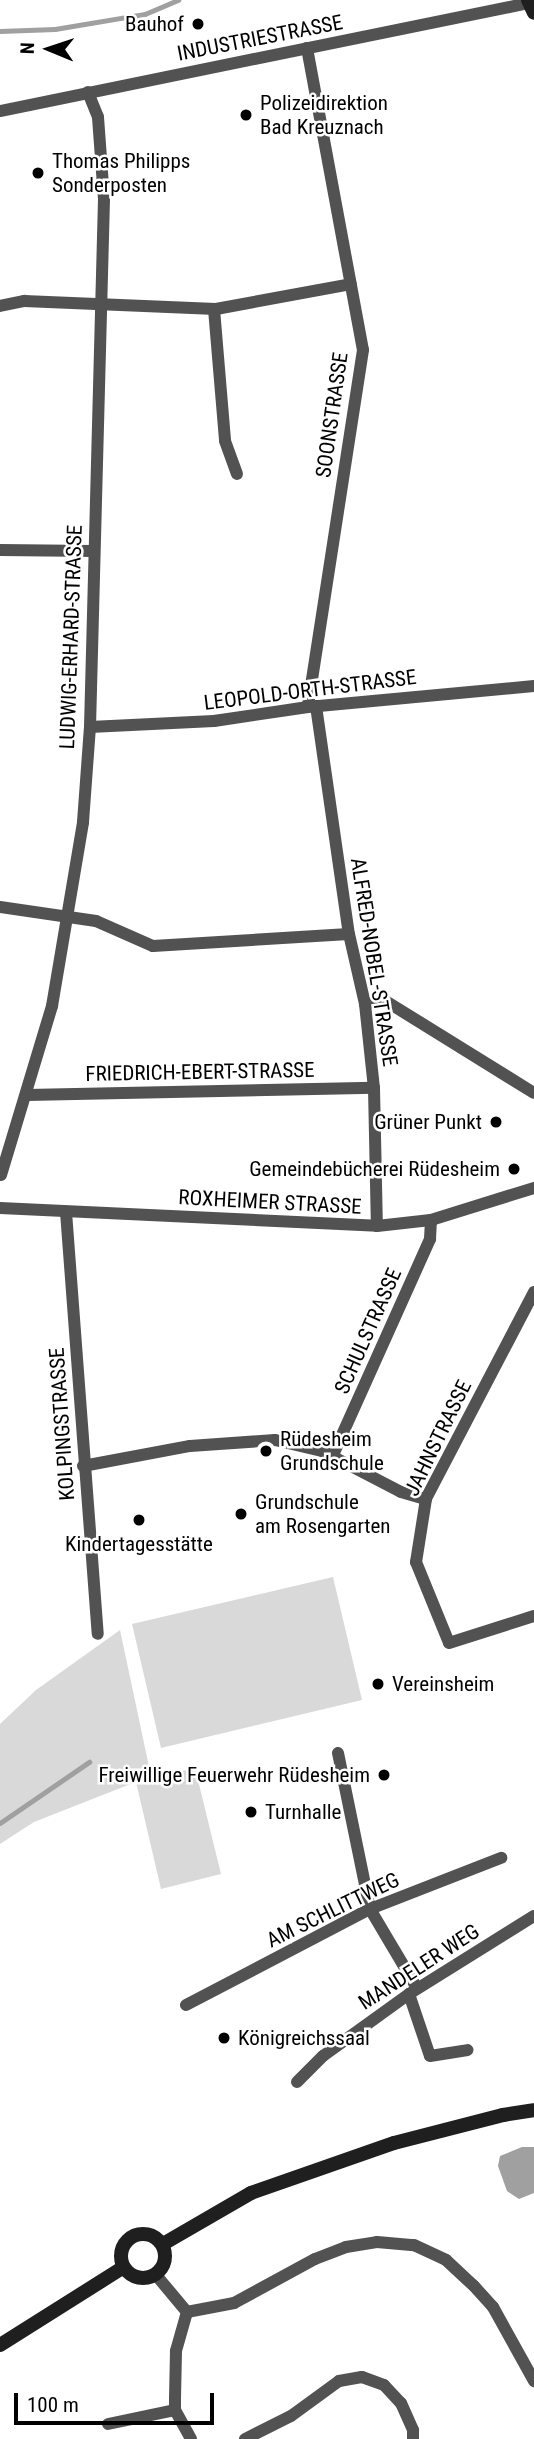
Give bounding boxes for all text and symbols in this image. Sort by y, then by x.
street label: INDUSTRIESTRASSE [175,10,345,66]
place label: Bauhof [125,11,184,37]
north arrow [14,14,84,84]
marker: Bauhof [190,16,206,32]
text: N [16,42,39,54]
place label: Polizeidirektion Bad Kreuznach [260,90,388,140]
marker: Polizeidirektion Bad Kreuznach [238,107,254,123]
place label: Thomas Philipps Sonderposten [52,148,190,198]
marker: Thomas Philipps Sonderposten [30,165,46,181]
street label: SOONSTRASSE [311,351,353,479]
street label: LUDWIG-ERHARD-STRASSE [54,524,88,750]
street label: LEOPOLD-ORTH-STRASSE [202,664,418,716]
street label: ALFRED-NOBEL-STRASSE [345,856,403,1068]
street label: FRIEDRICH-EBERT-STRASSE [85,1057,315,1087]
place label: Grüner Punkt [374,1109,482,1135]
marker: Grüner Punkt [488,1114,504,1130]
place label: Gemeindebücherei Rüdesheim [249,1156,500,1182]
marker: Gemeindebücherei Rüdesheim [506,1161,522,1177]
street label: ROXHEIMER STRASSE [178,1185,362,1219]
street label: SCHULSTRASSE [329,1264,407,1398]
street label: KOLPINGSTRASSE [44,1347,80,1501]
street label: JAHNSTRASSE [399,1376,477,1500]
place label: Rüdesheim Grundschule [280,1426,384,1476]
marker: Rüdesheim Grundschule [258,1443,274,1459]
place label: Grundschule am Rosengarten [255,1489,391,1539]
marker: Grundschule am Rosengarten [233,1506,249,1522]
marker: Kindertagesstätte [131,1512,147,1528]
place label: Kindertagesstätte [65,1531,213,1557]
place label: Vereinsheim [392,1671,494,1697]
marker: Vereinsheim [370,1676,386,1692]
place label: Freiwillige Feuerwehr Rüdesheim [98,1762,370,1788]
marker: Freiwillige Feuerwehr Rüdesheim [376,1767,392,1783]
place label: Turnhalle [265,1799,341,1825]
marker: Turnhalle [243,1804,259,1820]
street label: AM SCHLITTWEG [263,1867,403,1953]
street label: MANDELER WEG [354,1919,484,2015]
place label: Königreichssaal [238,2025,370,2051]
marker: Königreichssaal [216,2030,232,2046]
scale bar [18,2380,217,2424]
text: 100 m [27,2393,79,2417]

